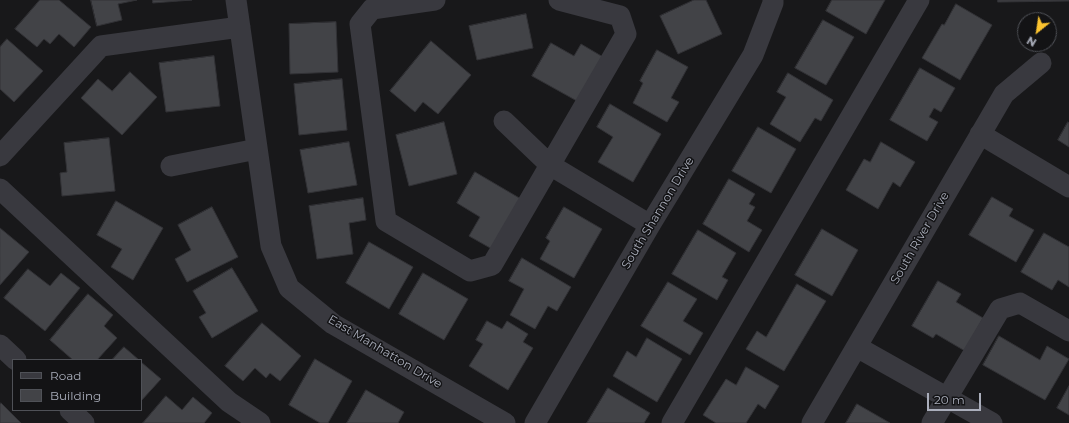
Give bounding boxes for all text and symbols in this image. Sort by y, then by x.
north arrow [1017,12,1057,52]
text: N [1024,33,1039,50]
street label: South Shannon Drive [619,154,697,272]
street label: South River Drive [888,189,952,287]
street label: East Manhatton Drive [325,312,445,392]
legend [12,359,142,411]
text: Road [50,368,81,383]
scale bar [929,385,983,411]
text: Building [50,388,101,403]
text: 20 m [934,392,965,407]

